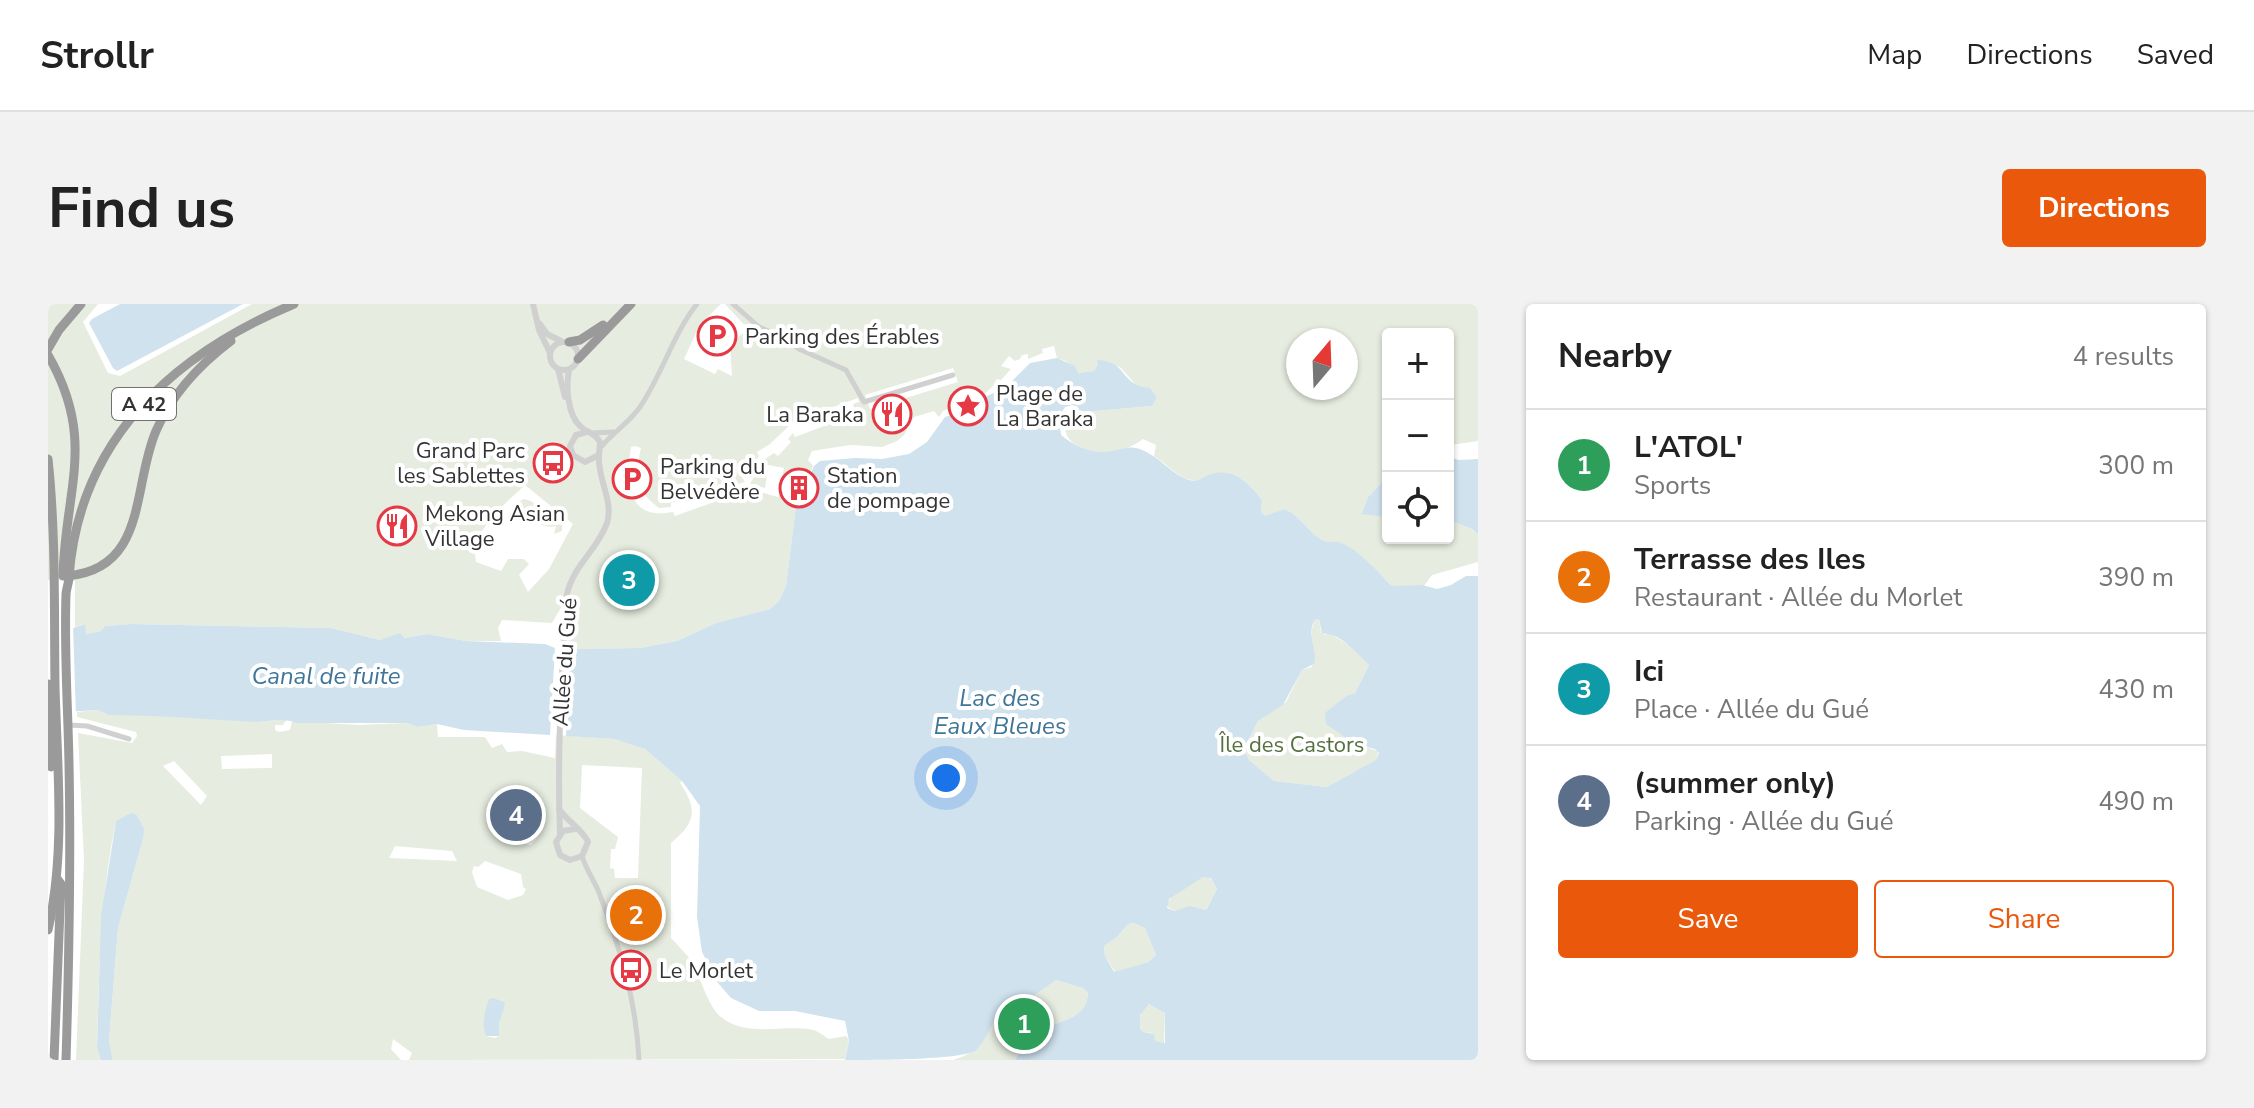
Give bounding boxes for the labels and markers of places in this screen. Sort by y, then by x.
parking icon: Parking des Érables [696,315,738,357]
place label: Parking des Érables [745,322,940,352]
place label: Plage de La Baraka [996,379,1094,434]
place icon: Plage de La Baraka [947,385,989,427]
restaurant icon: La Baraka [871,393,913,435]
place label: La Baraka [766,400,864,430]
place label: Grand Parc les Sablettes [397,436,525,491]
bus stop icon: Grand Parc les Sablettes [532,442,574,484]
place label: Parking du Belvédère [660,452,765,507]
parking icon: Parking du Belvédère [611,458,653,500]
place label: Station de pompage [827,461,950,516]
building icon: Station de pompage [778,467,820,509]
place label: Mekong Asian Village [424,499,565,554]
restaurant icon: Mekong Asian Village [376,505,418,547]
pin: 3 [603,550,655,610]
pin: 4 [490,785,542,845]
pin: 2 [610,885,662,945]
bus stop icon: Le Morlet [610,949,652,991]
place label: Le Morlet [659,956,753,986]
pin: 1 [998,994,1050,1054]

